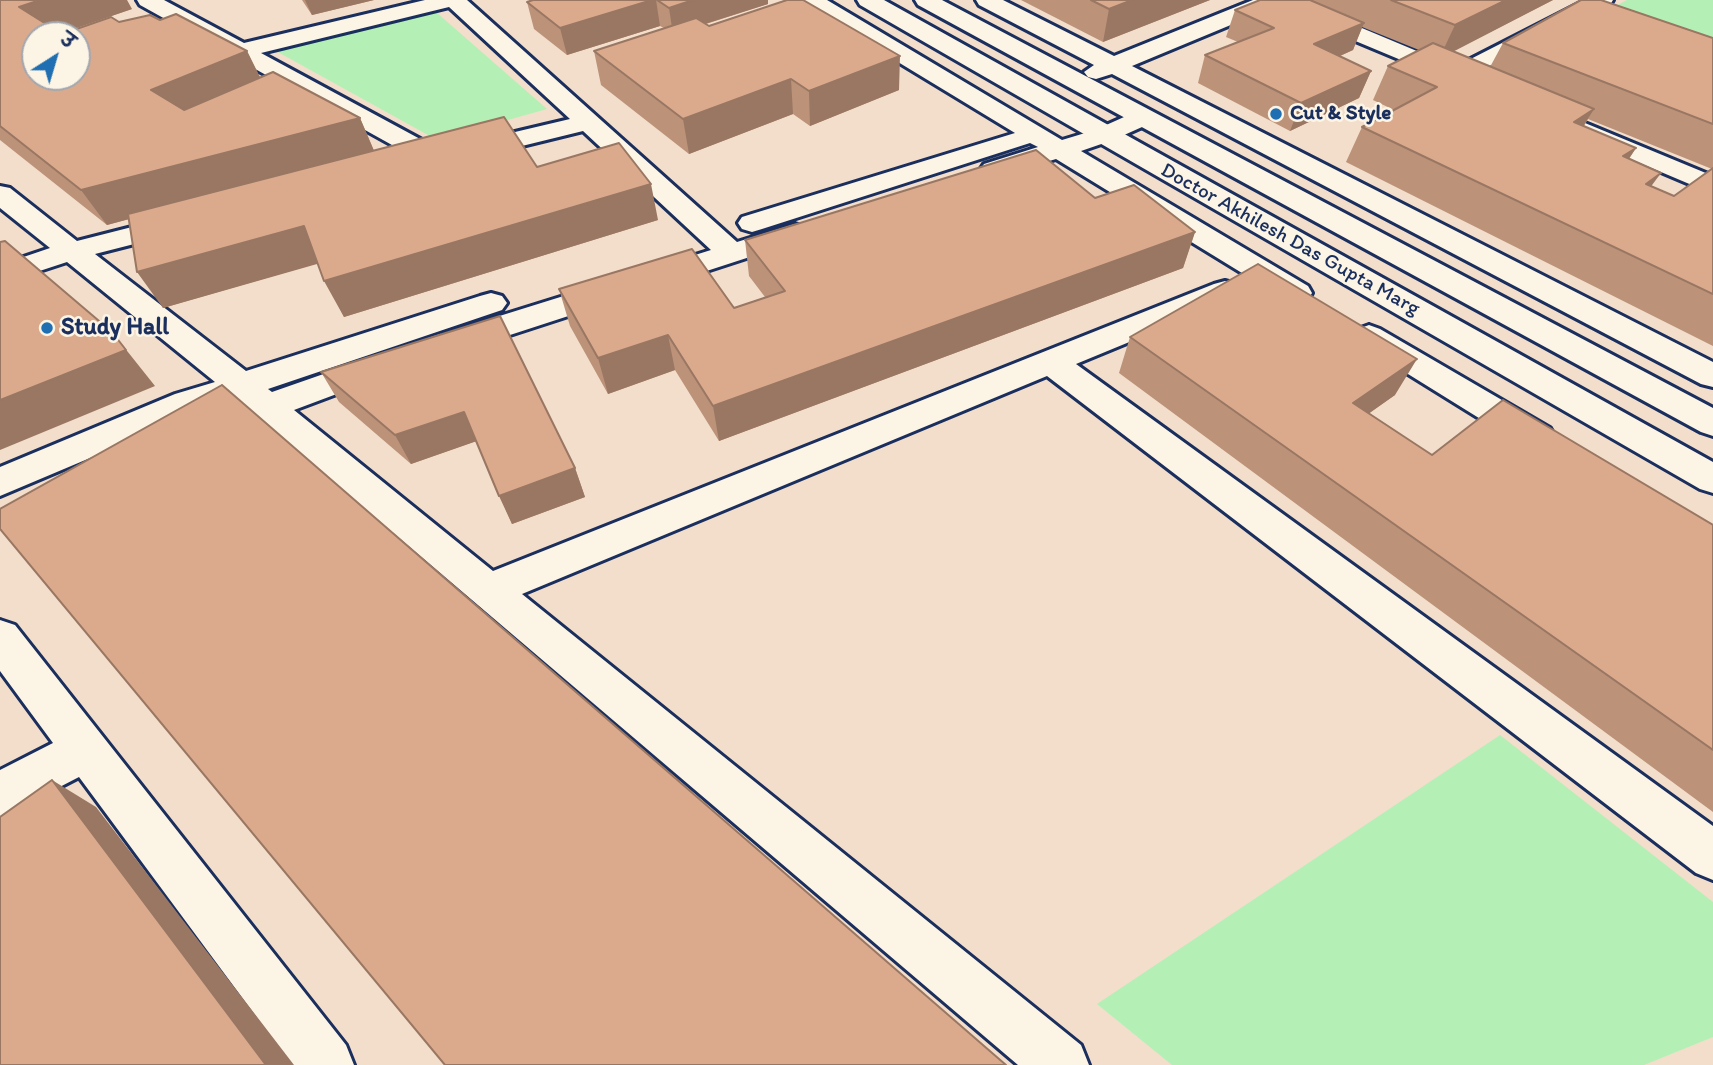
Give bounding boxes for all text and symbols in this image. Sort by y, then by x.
north arrow [21,21,91,91]
text: उ [56,27,80,53]
place label: Cut & Style [1290,101,1391,127]
marker: Cut & Style [1268,106,1284,122]
street label: Doctor Akhilesh Das Gupta Marg [1156,158,1424,322]
place label: Study Hall [61,314,169,342]
marker: Study Hall [39,320,55,336]

